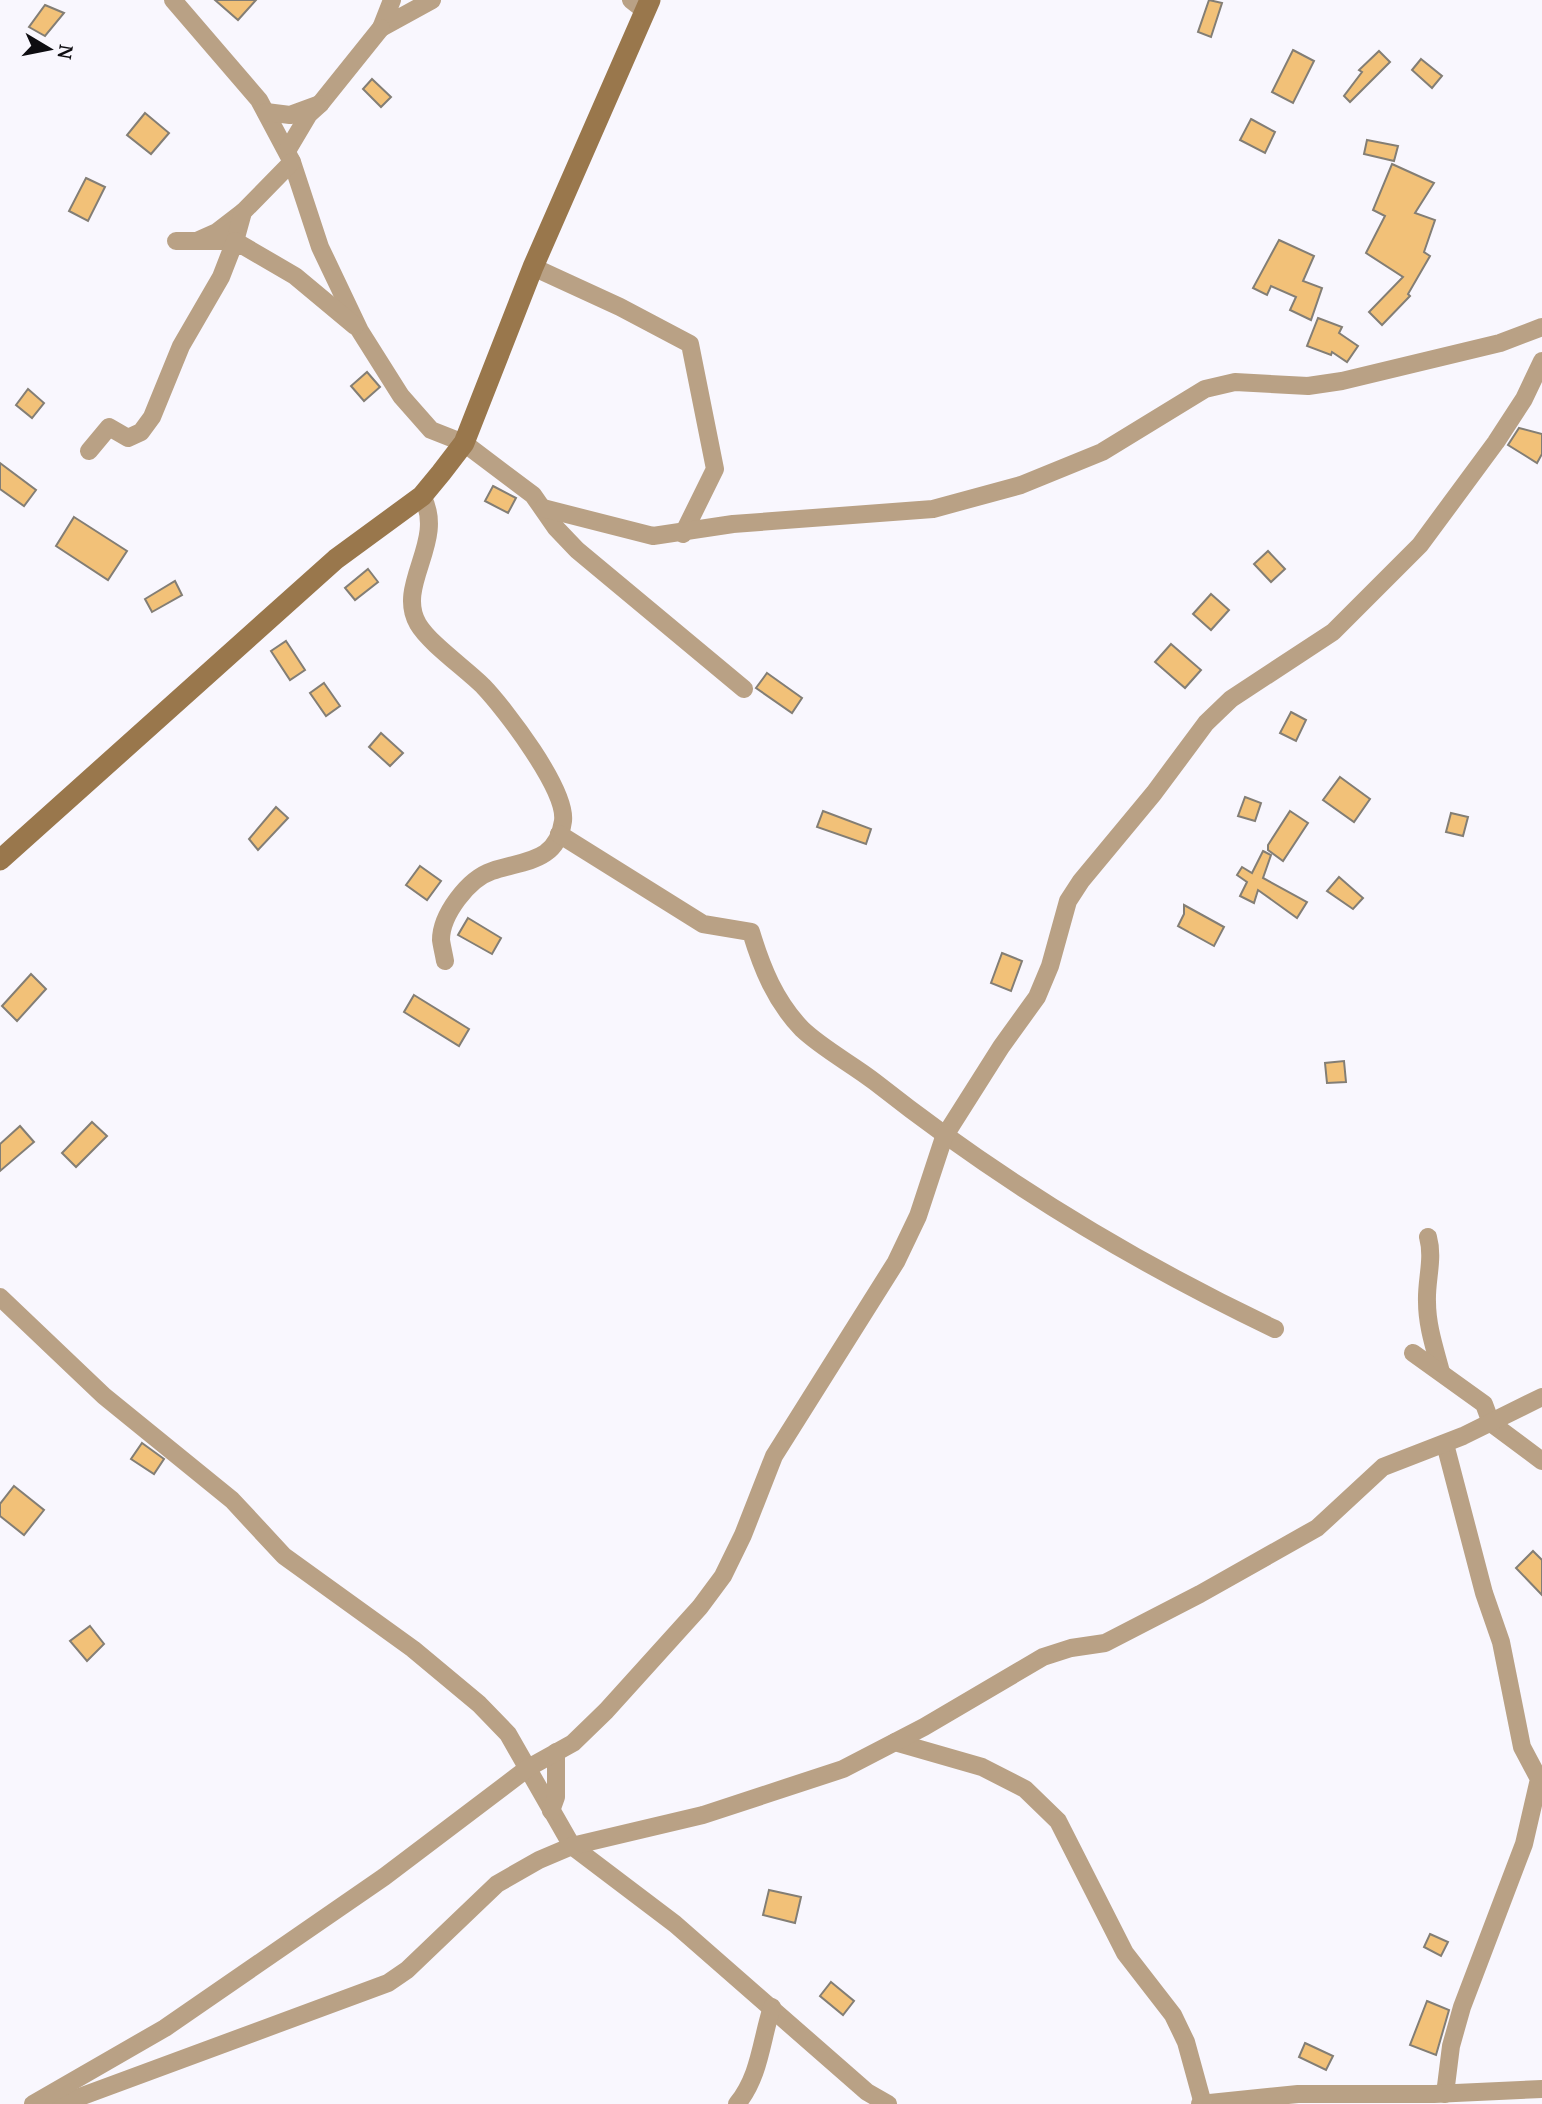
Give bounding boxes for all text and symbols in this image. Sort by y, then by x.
north arrow [14,14,84,84]
text: N [53,43,80,62]

